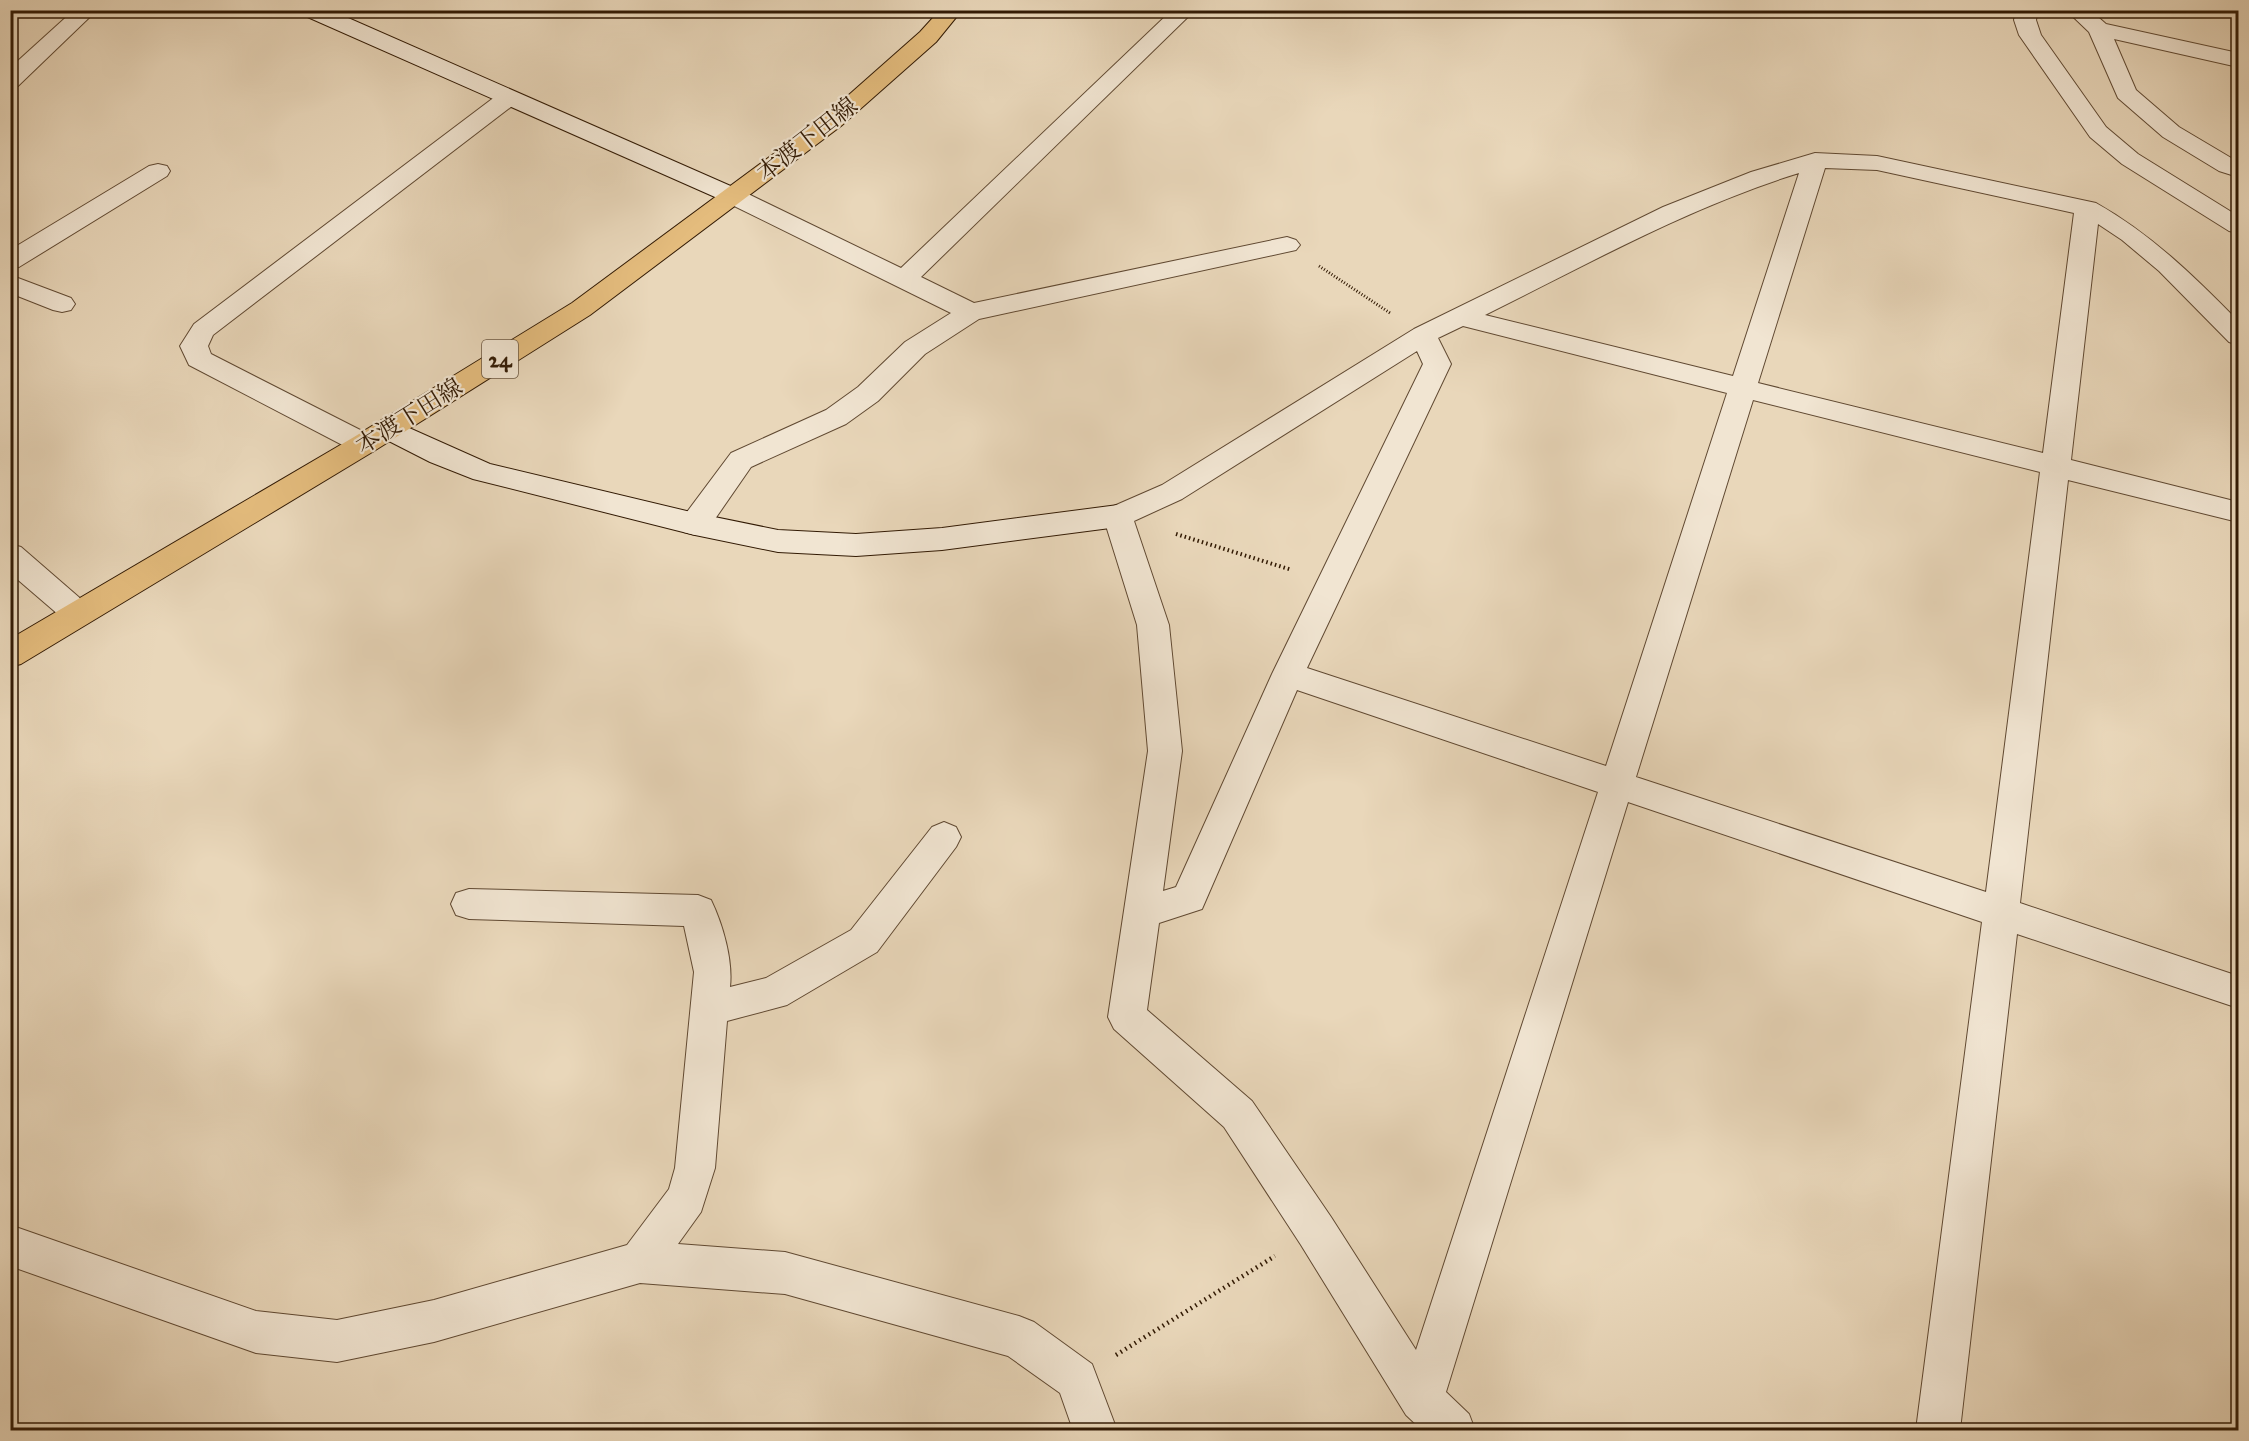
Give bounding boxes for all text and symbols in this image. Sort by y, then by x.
street label: 本渡下田線 [750,90,864,188]
road number: 24 [482,340,518,378]
street label: 本渡下田線 [350,371,468,461]

